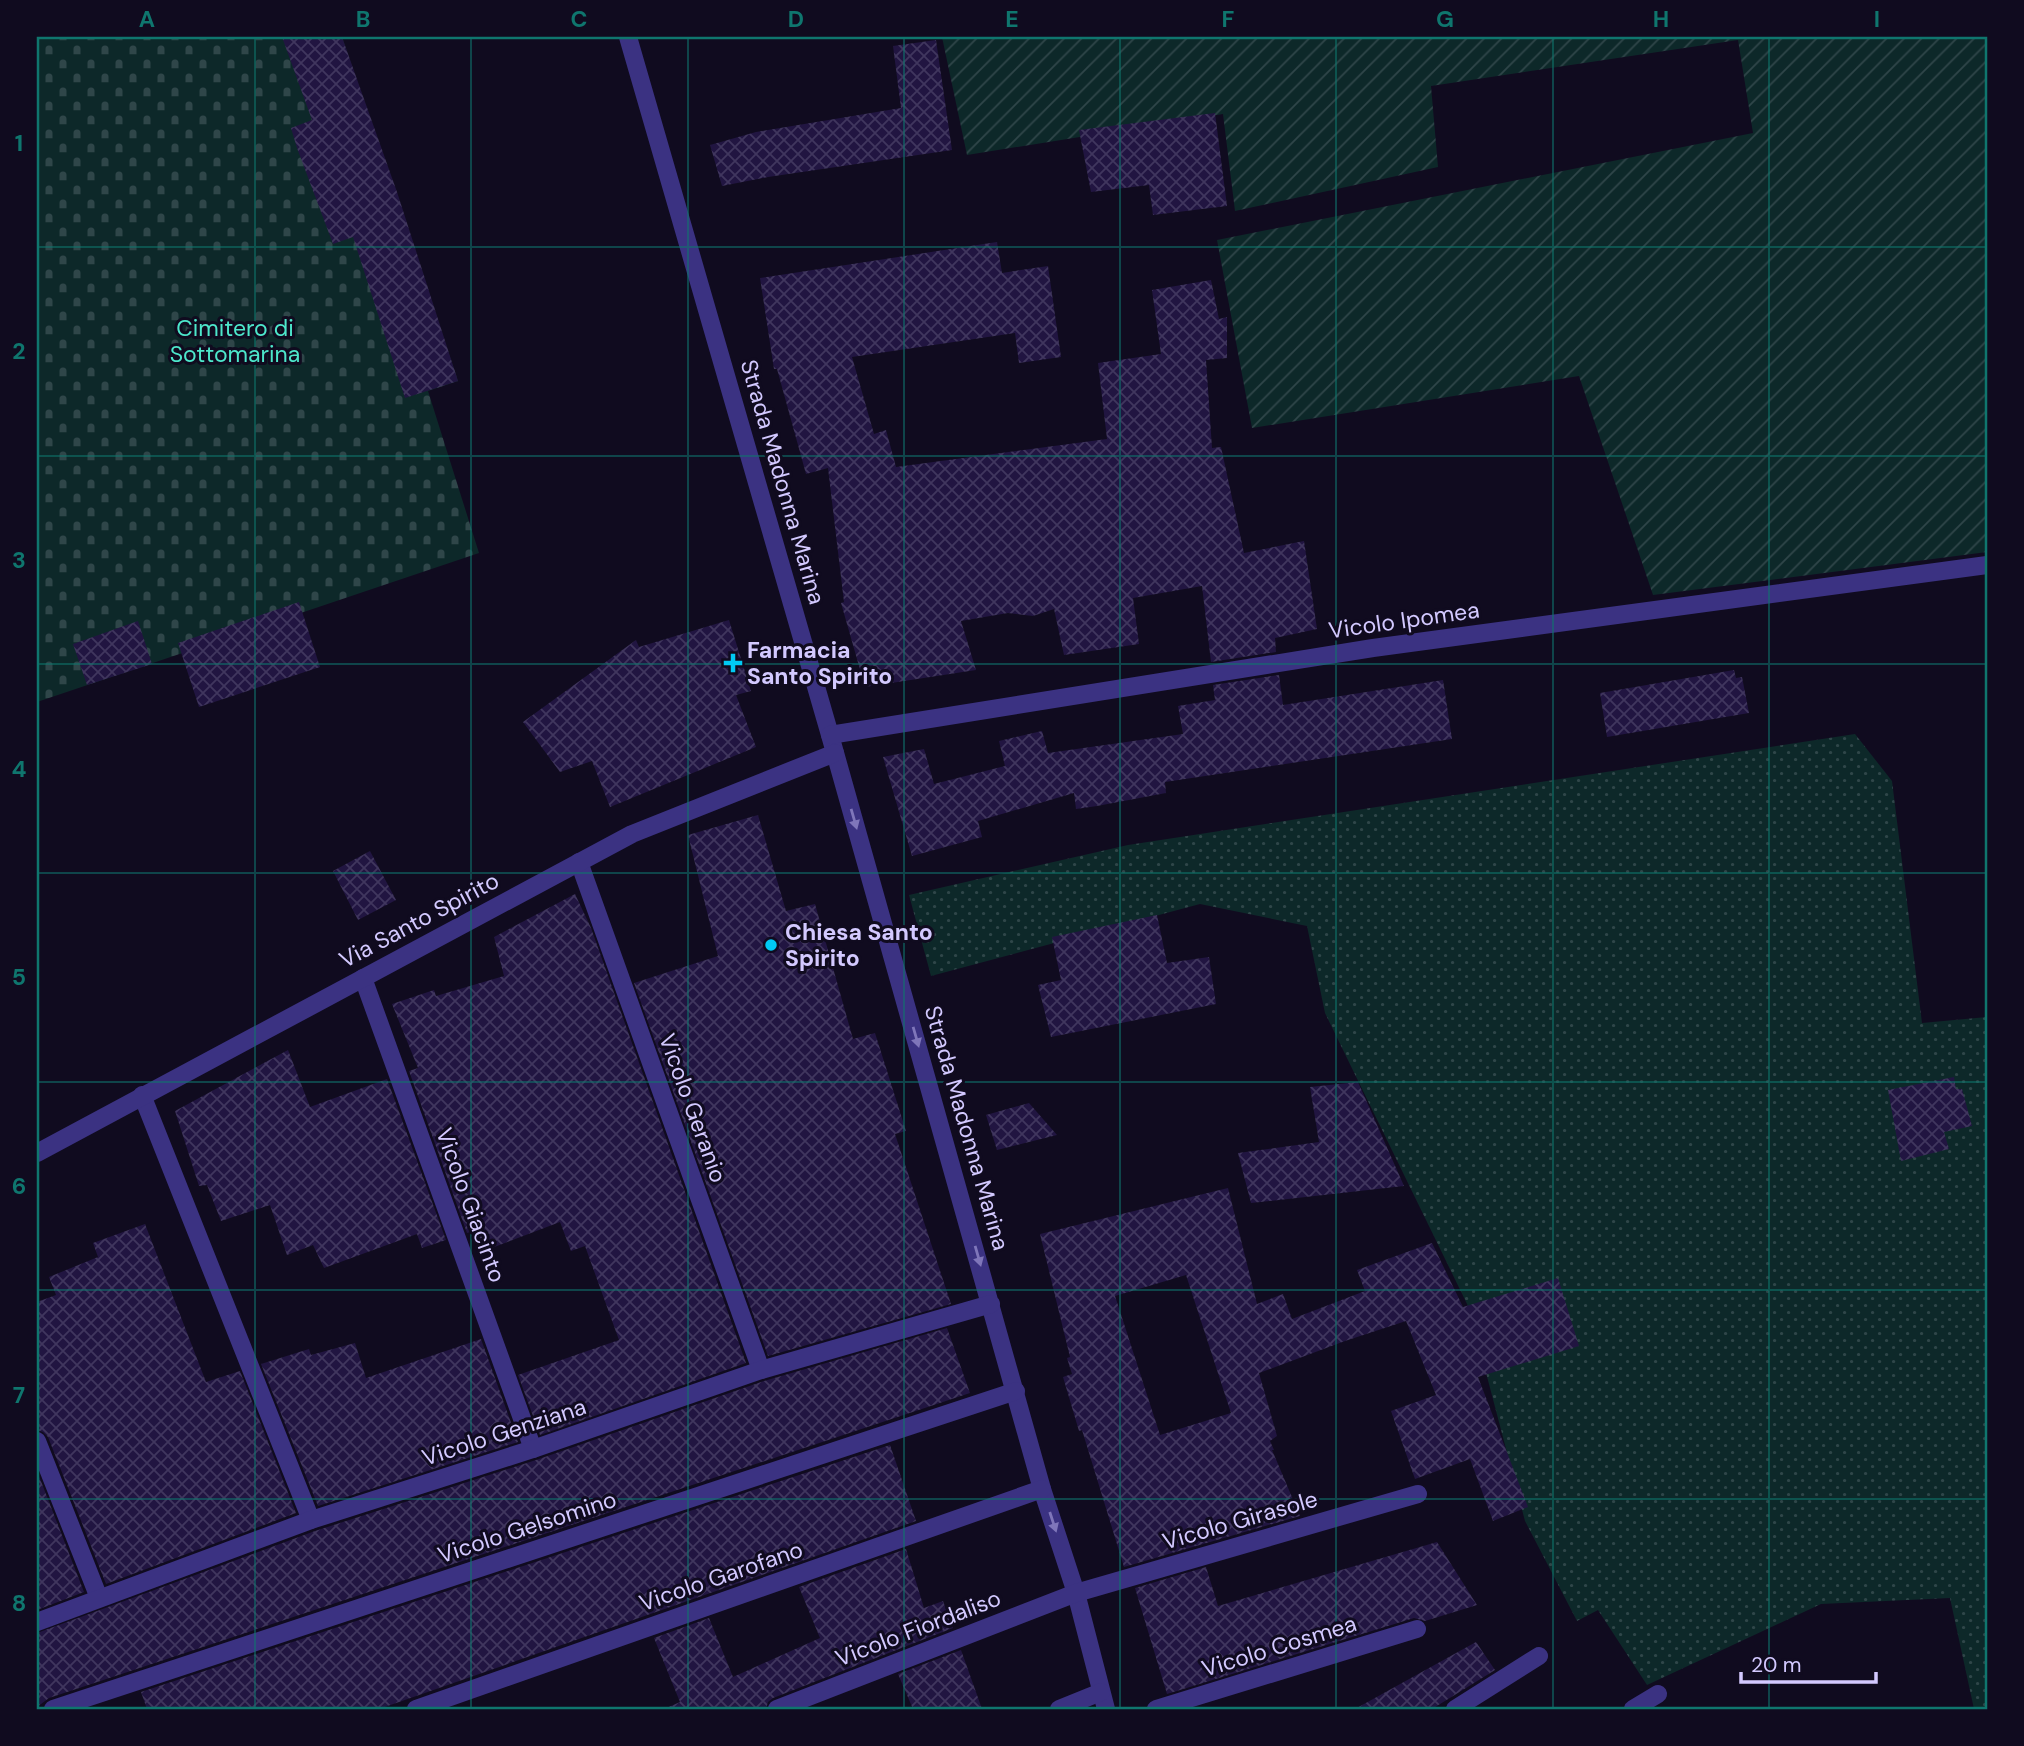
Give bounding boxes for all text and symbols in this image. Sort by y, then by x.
text: A [139,4,155,34]
text: B [356,4,370,34]
text: C [571,4,587,34]
text: D [788,4,804,34]
text: E [1005,4,1019,34]
text: F [1222,4,1235,34]
text: G [1436,4,1454,34]
text: H [1653,4,1669,34]
text: I [1874,4,1880,34]
text: 1 [15,128,23,158]
park label: Cimitero di Sottomarina [170,313,300,369]
text: 2 [12,336,26,366]
street label: Strada Madonna Marina [734,356,832,608]
text: 3 [12,545,26,575]
street label: Vicolo Ipomea [1327,595,1481,645]
place label: Farmacia Santo Spirito [747,635,892,691]
marker: Farmacia Santo Spirito [725,655,741,671]
text: 4 [12,754,27,784]
one-way arrow [849,808,859,829]
street label: Via Santo Spirito [334,865,504,975]
place label: Chiesa Santo Spirito [785,917,933,973]
marker: Chiesa Santo Spirito [763,937,779,953]
text: 5 [12,962,26,992]
street label: Strada Madonna Marina [918,1002,1016,1254]
one-way arrow [911,1027,921,1048]
street label: Vicolo Geranio [652,1029,734,1187]
street label: Vicolo Giacinto [429,1124,513,1286]
text: 6 [12,1171,26,1201]
one-way arrow [973,1246,983,1267]
text: 7 [13,1380,25,1410]
street label: Vicolo Genziana [418,1391,590,1473]
street label: Vicolo Gelsomino [434,1484,620,1570]
street label: Vicolo Girasole [1159,1484,1321,1556]
one-way arrow [1048,1512,1059,1533]
street label: Vicolo Garofano [635,1534,807,1618]
street label: Vicolo Fiordaliso [831,1583,1005,1673]
text: 8 [12,1588,26,1618]
street label: Vicolo Cosmea [1198,1608,1360,1684]
scale bar [1741,1641,1875,1685]
text: 20 m [1751,1651,1802,1679]

